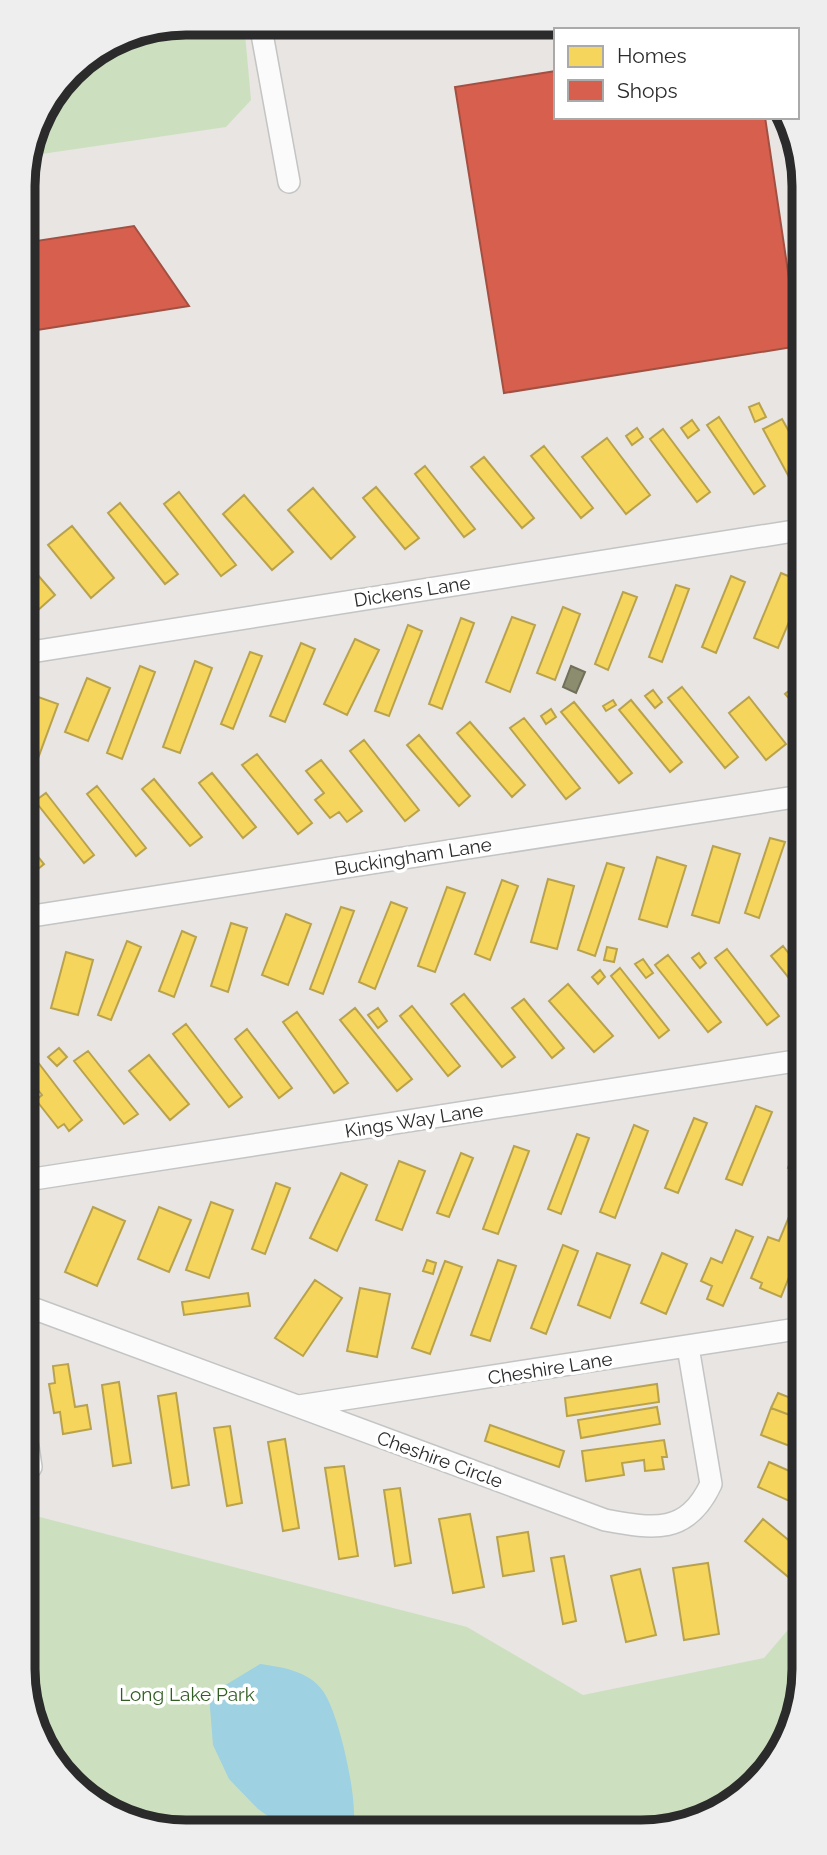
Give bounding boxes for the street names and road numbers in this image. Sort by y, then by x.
street label: Dickens Lane [352,571,472,611]
street label: Buckingham Lane [333,833,493,879]
street label: Kings Way Lane [343,1098,485,1142]
street label: Cheshire Lane [486,1347,614,1389]
street label: Cheshire Circle [374,1426,506,1492]

